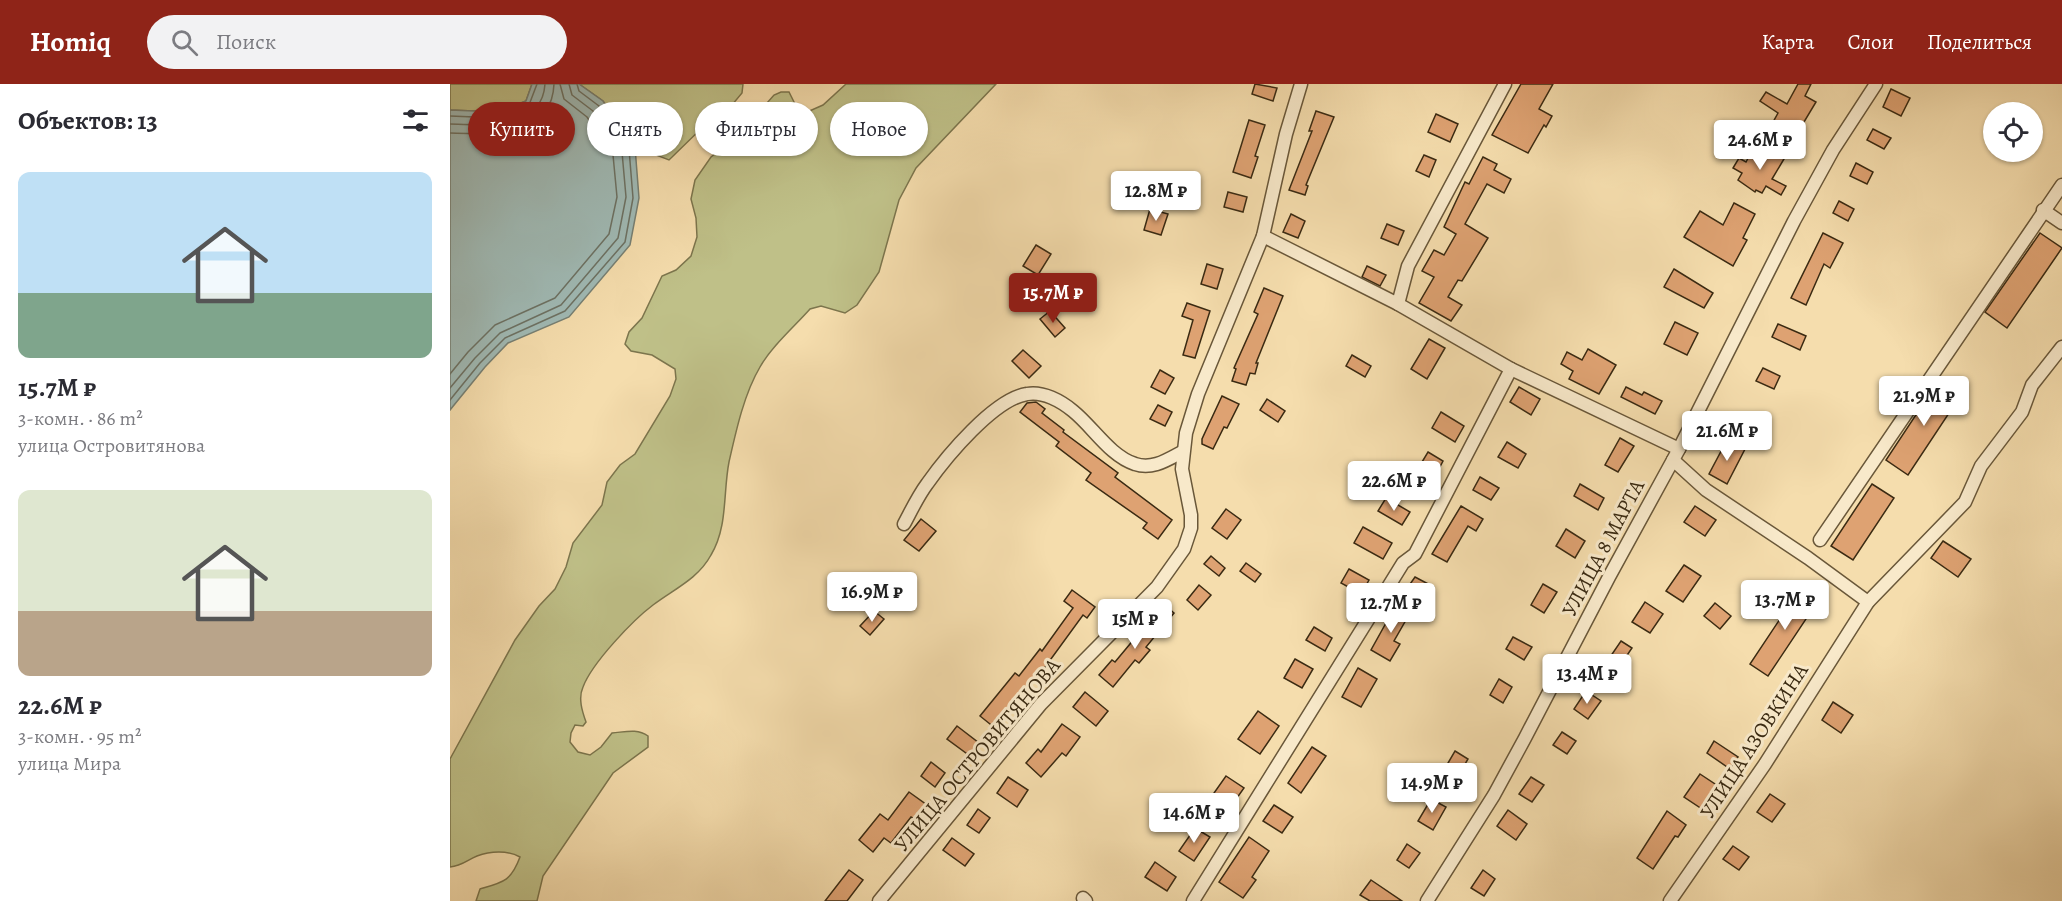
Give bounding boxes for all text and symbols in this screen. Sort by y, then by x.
search box [147,15,567,69]
text: Homiq [30,23,111,61]
icon: search [168,26,201,59]
text: Поиск [216,27,276,57]
text: Карта [1761,28,1814,56]
text: Слои [1847,28,1894,56]
text: Поделиться [1927,28,2032,56]
chip: Купить [468,102,575,156]
chip: Снять [587,102,683,156]
chip: Фильтры [695,102,818,156]
chip: Новое [830,102,928,156]
map controls [1983,102,2043,162]
button: locate [1983,102,2043,162]
text: Объектов: 13 [18,103,158,138]
icon: filters [399,104,432,137]
pin: 24.6M ₽ [1705,120,1815,171]
text: 24.6M ₽ [1728,126,1792,153]
pin: 12.8M ₽ [1101,171,1211,222]
text: 12.8M ₽ [1125,177,1187,204]
icon: home [171,211,279,319]
pin: 15.7M ₽ [998,273,1108,324]
text: 15.7M ₽ [1023,279,1083,306]
text: 15.7M ₽ [18,370,96,405]
pin: 21.9M ₽ [1869,376,1979,427]
text: 21.9M ₽ [1893,382,1955,409]
text: 3-комн. · 86 m² [18,405,143,432]
pin: 21.6M ₽ [1672,411,1782,462]
text: 21.6M ₽ [1696,417,1758,444]
text: улица Островитянова [18,432,205,459]
pin: 22.6M ₽ [1339,461,1449,512]
text: 22.6M ₽ [1362,467,1426,494]
street label: УЛИЦА 8 МАРТА [1555,474,1651,621]
icon: home [171,529,279,637]
pin: 16.9M ₽ [817,572,927,623]
text: 16.9M ₽ [841,578,903,605]
pin: 13.7M ₽ [1730,580,1840,631]
pin: 12.7M ₽ [1336,583,1446,634]
text: 13.7M ₽ [1755,586,1815,613]
text: 12.7M ₽ [1360,589,1422,616]
pin: 15M ₽ [1093,599,1177,650]
text: 15M ₽ [1112,605,1158,632]
street label: УЛИЦА ОСТРОВИТЯНОВА [888,652,1067,858]
pin: 13.4M ₽ [1532,654,1642,705]
street label: УЛИЦА АЗОВКИНА [1693,657,1815,824]
text: 13.4M ₽ [1556,660,1618,687]
text: 22.6M ₽ [18,688,102,723]
text: 3-комн. · 95 m² [18,723,142,750]
text: улица Мира [18,750,121,777]
pin: 14.9M ₽ [1377,763,1487,814]
text: 14.9M ₽ [1401,769,1463,796]
pin: 14.6M ₽ [1139,793,1249,844]
text: 14.6M ₽ [1163,799,1225,826]

